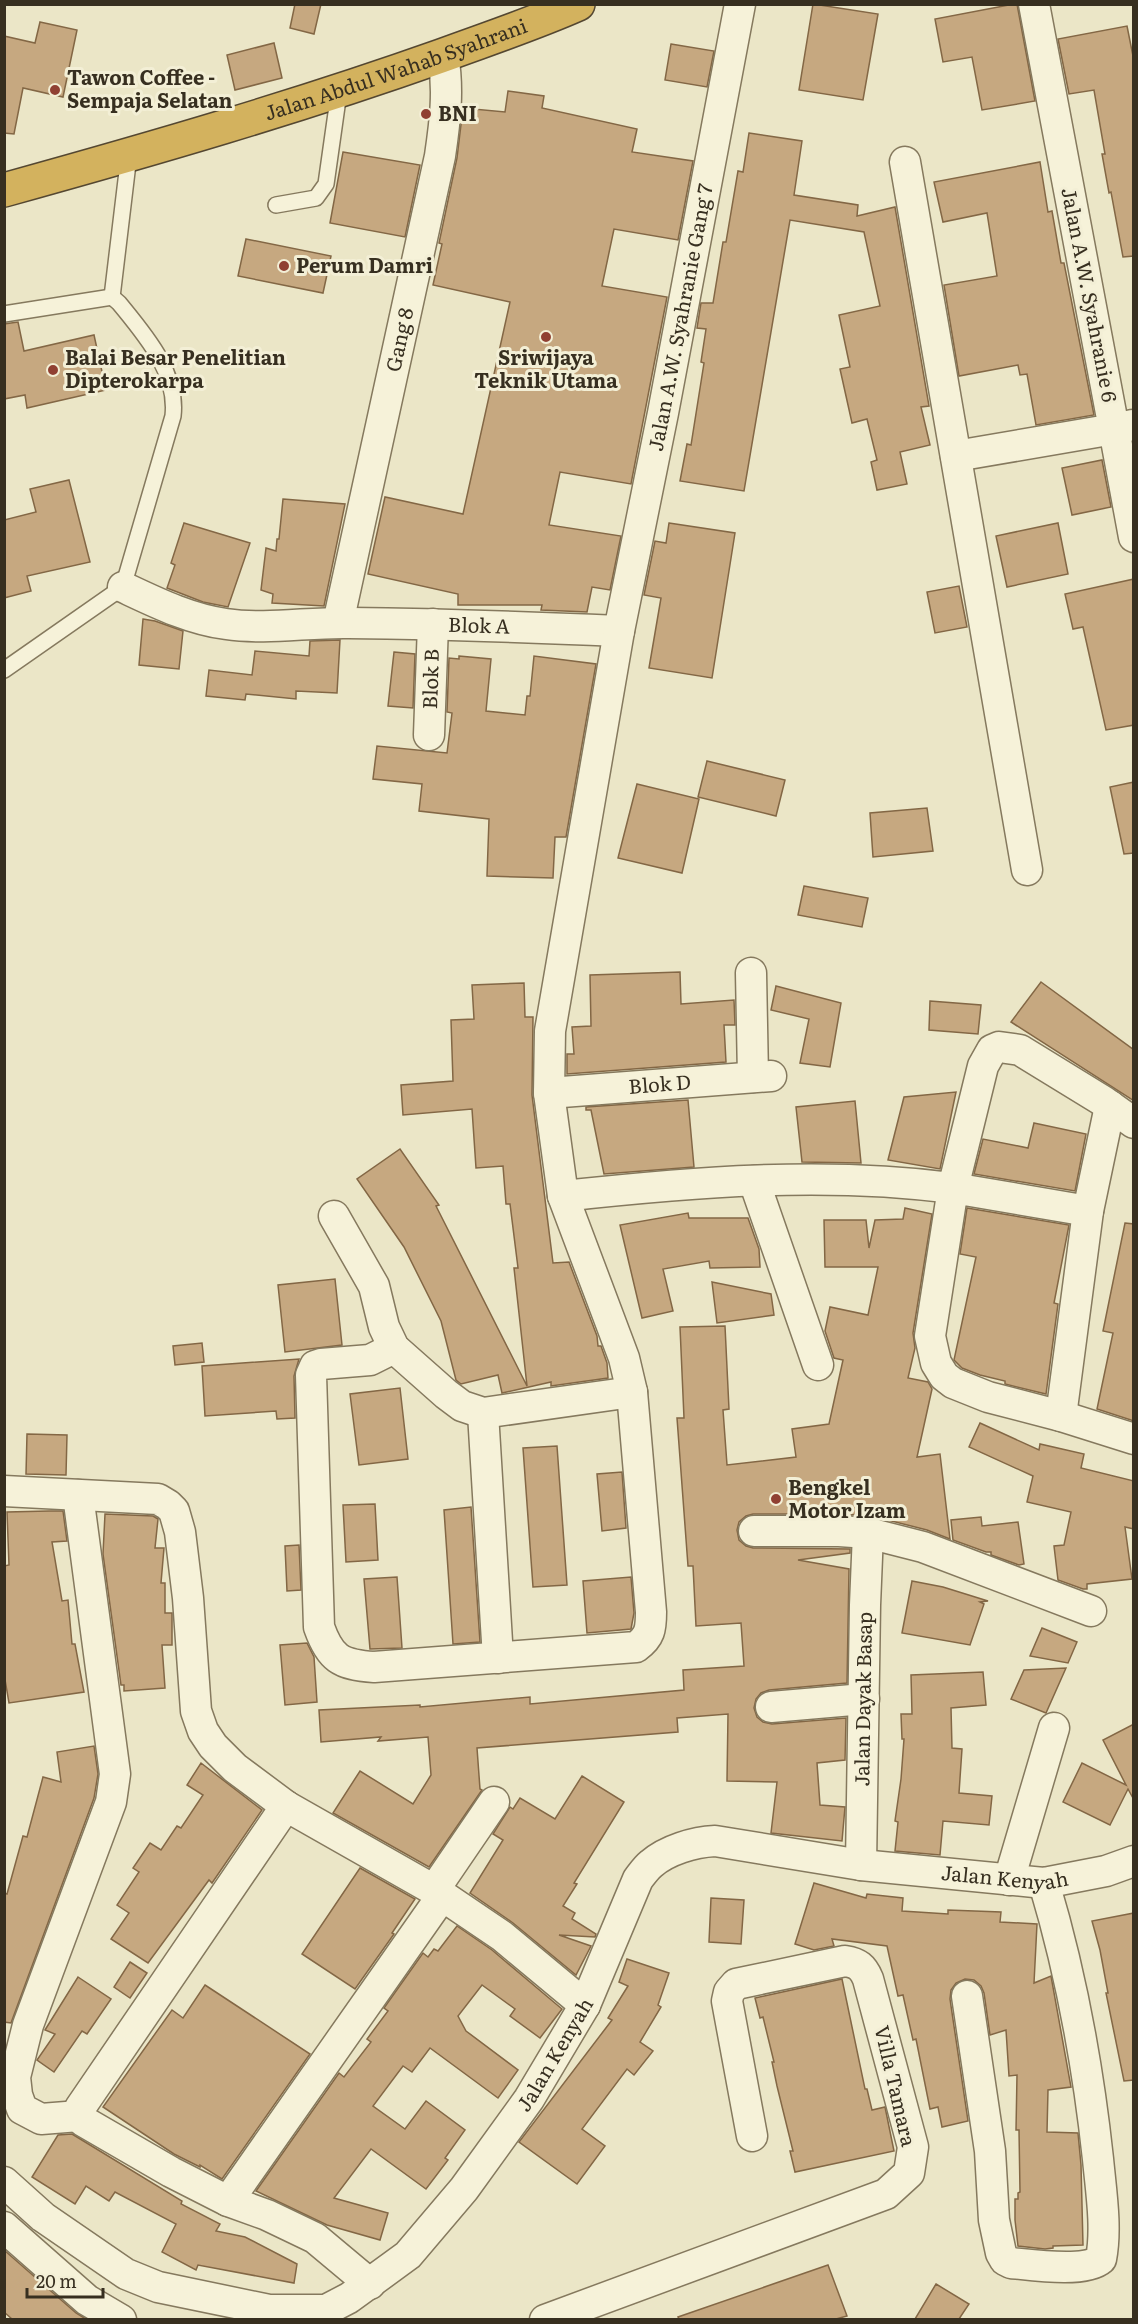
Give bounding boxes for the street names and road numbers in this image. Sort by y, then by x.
street label: Jalan Abdul Wahab Syahrani [260,9,531,127]
street label: Jalan A.W. Syahranie Gang 7 [639,181,719,453]
street label: Jalan A.W. Syahranie 6 [1055,185,1127,405]
street label: Gang 8 [376,304,420,374]
street label: Blok A [448,608,511,640]
street label: Blok B [413,648,445,710]
street label: Blok D [627,1065,692,1100]
street label: Jalan Dayak Basap [845,1611,878,1787]
street label: Jalan Kenyah [940,1856,1071,1896]
street label: Jalan Kenyah [508,1991,599,2117]
street label: Villa Tamara [868,2022,926,2149]

